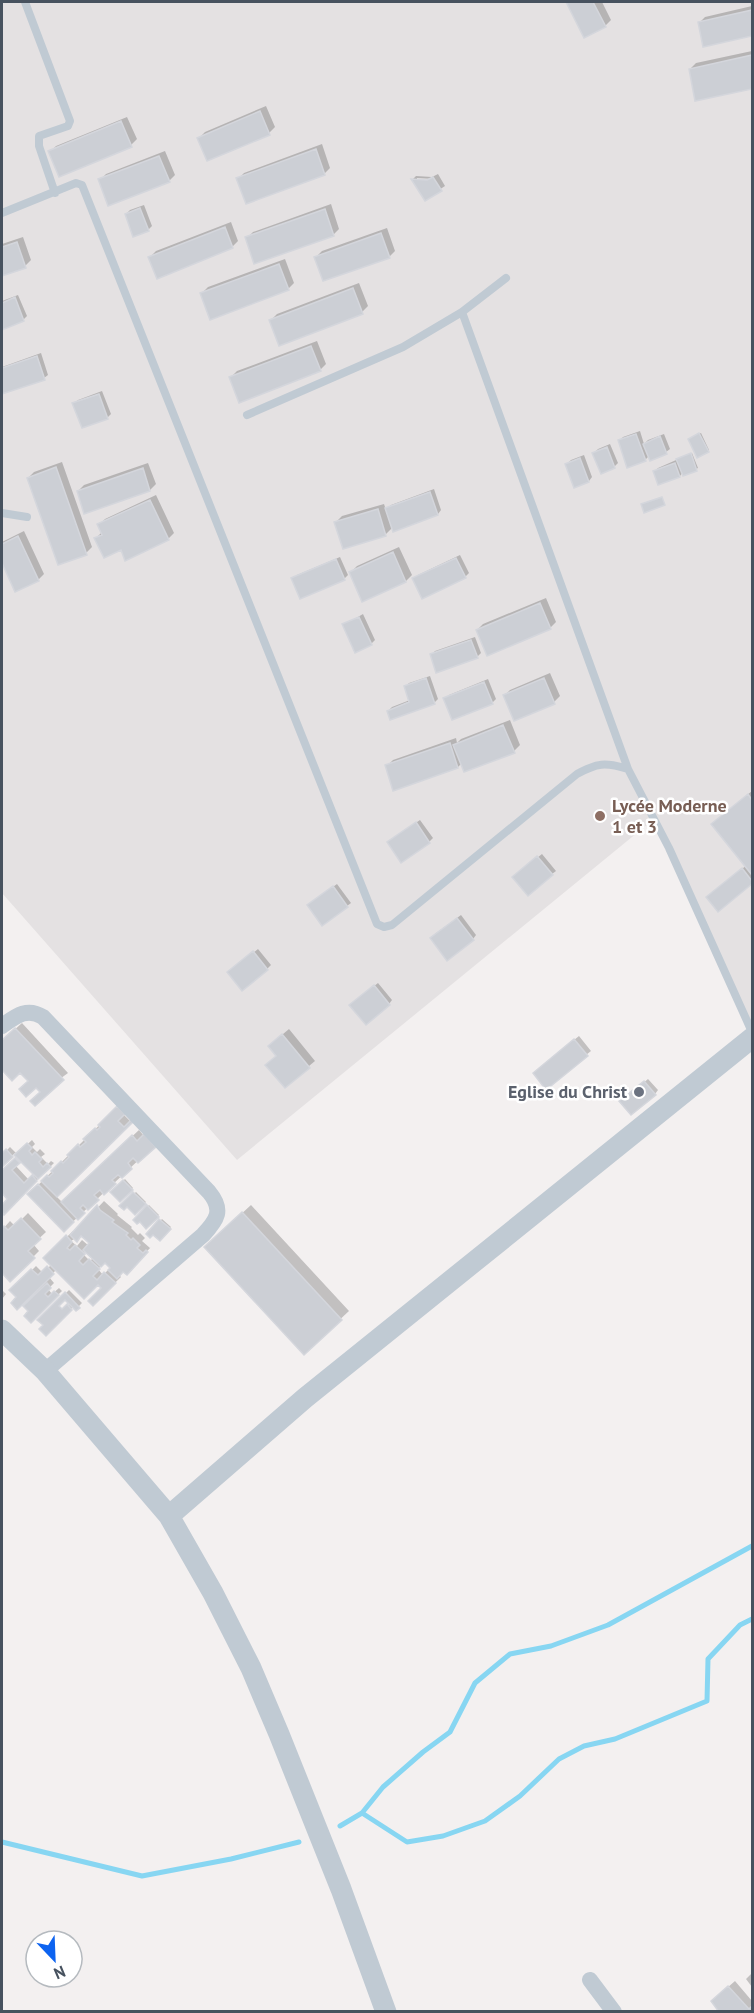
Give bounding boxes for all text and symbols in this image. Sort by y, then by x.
place label: Lycée Moderne 1 et 3 [612,794,727,838]
marker: Lycée Moderne 1 et 3 [593,809,607,823]
place label: Eglise du Christ [508,1080,628,1103]
marker: Eglise du Christ [632,1085,646,1099]
north arrow [24,1929,84,1989]
text: N [51,1962,69,1984]

